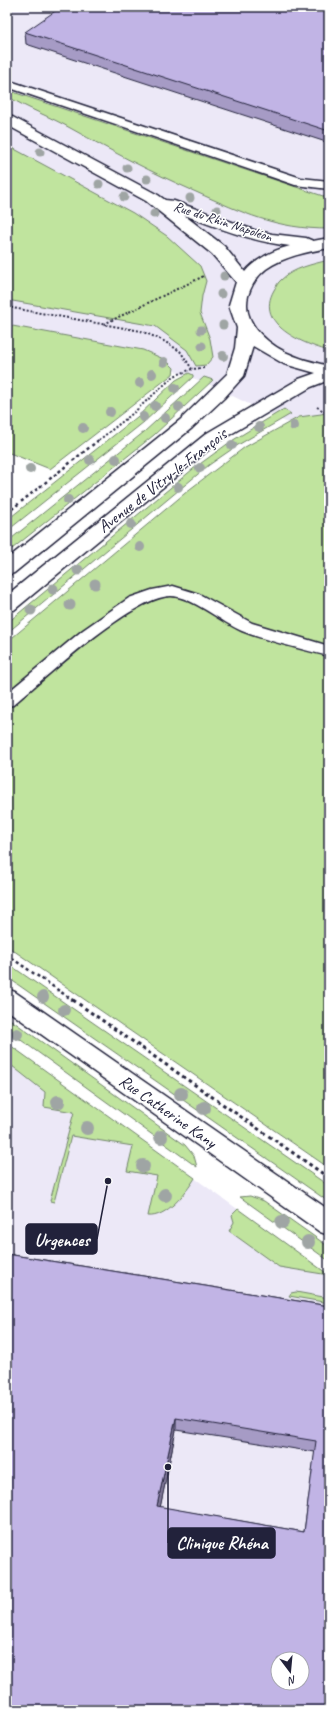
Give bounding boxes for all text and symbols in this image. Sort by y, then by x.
street label: Rue du Rhin Napoléon [172,198,275,246]
street label: Avenue de Vitry-le-François [94,422,233,537]
street label: Rue Catherine Kany [115,1070,221,1153]
callout: Urgences [26,1224,97,1254]
text: Urgences [34,1229,91,1251]
callout: Clinique Rhéna [168,1528,275,1558]
text: Clinique Rhéna [176,1532,270,1554]
north arrow [270,1651,310,1691]
text: N [285,1673,298,1689]

